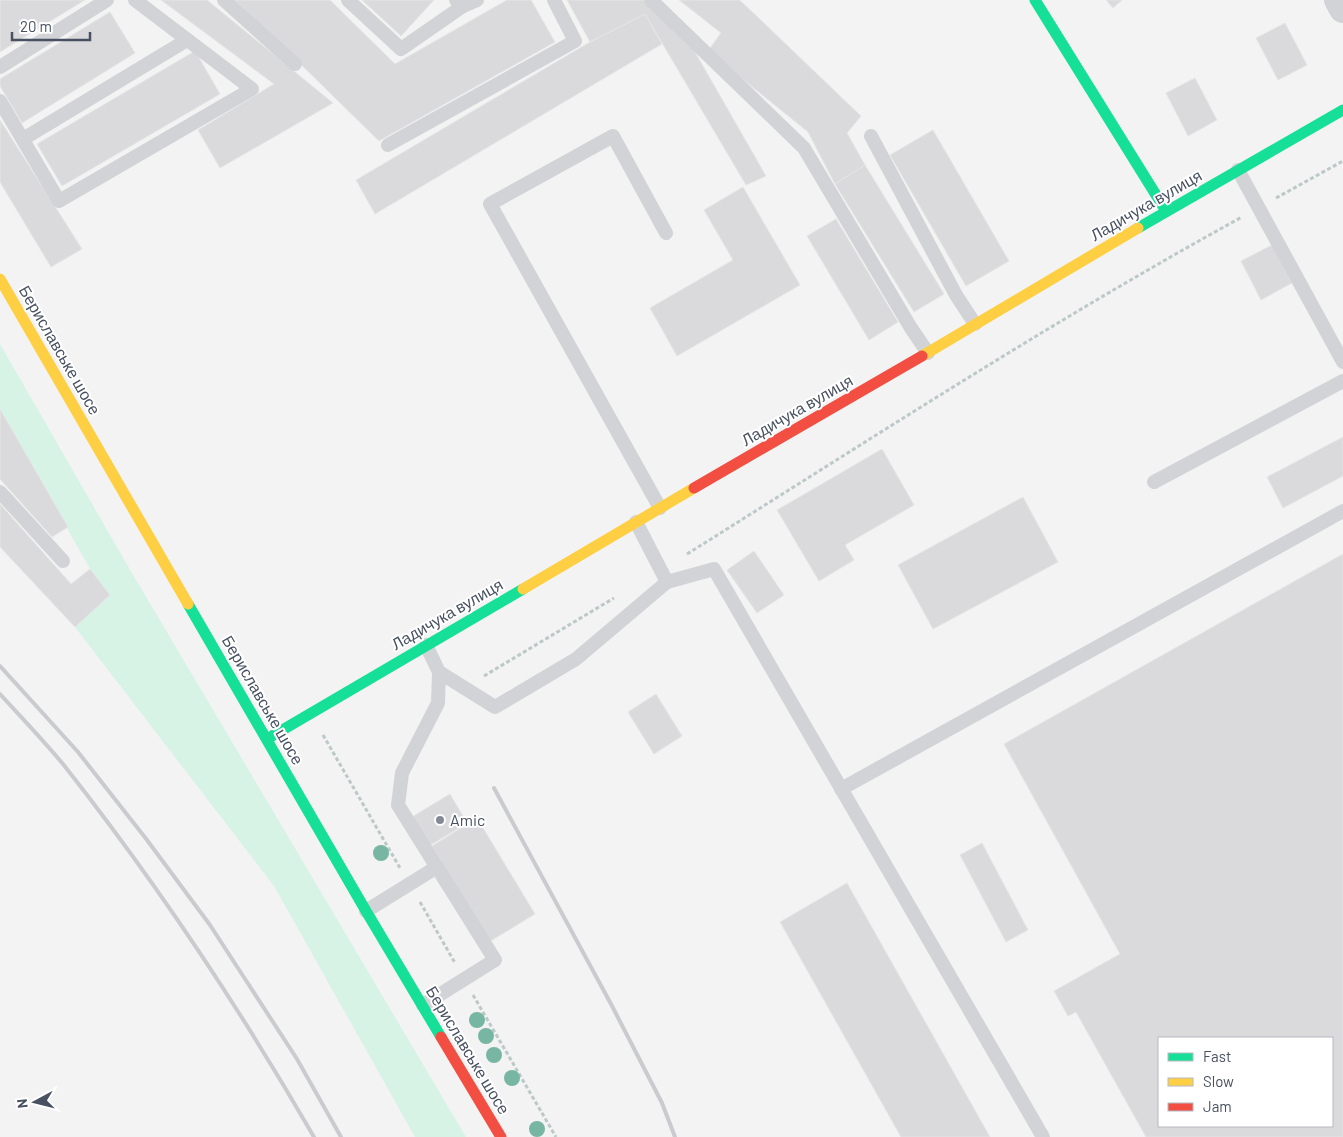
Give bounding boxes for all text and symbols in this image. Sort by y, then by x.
scale bar [12,10,90,42]
text: 20 m [20,17,52,35]
street label: Ладичука вулиця [1087,165,1205,244]
street label: Бериславське шосе [16,282,105,418]
street label: Ладичука вулиця [738,370,856,449]
street label: Ладичука вулиця [388,574,506,653]
street label: Бериславське шосе [219,632,308,768]
place label: Amic [450,810,485,829]
marker: Amic [434,814,446,826]
street label: Бериславське шосе [423,982,514,1117]
legend [1158,1037,1333,1127]
text: Fast [1203,1047,1231,1065]
text: Slow [1203,1072,1234,1090]
north arrow [10,1077,60,1127]
text: Jam [1203,1097,1232,1115]
text: N [13,1098,31,1109]

